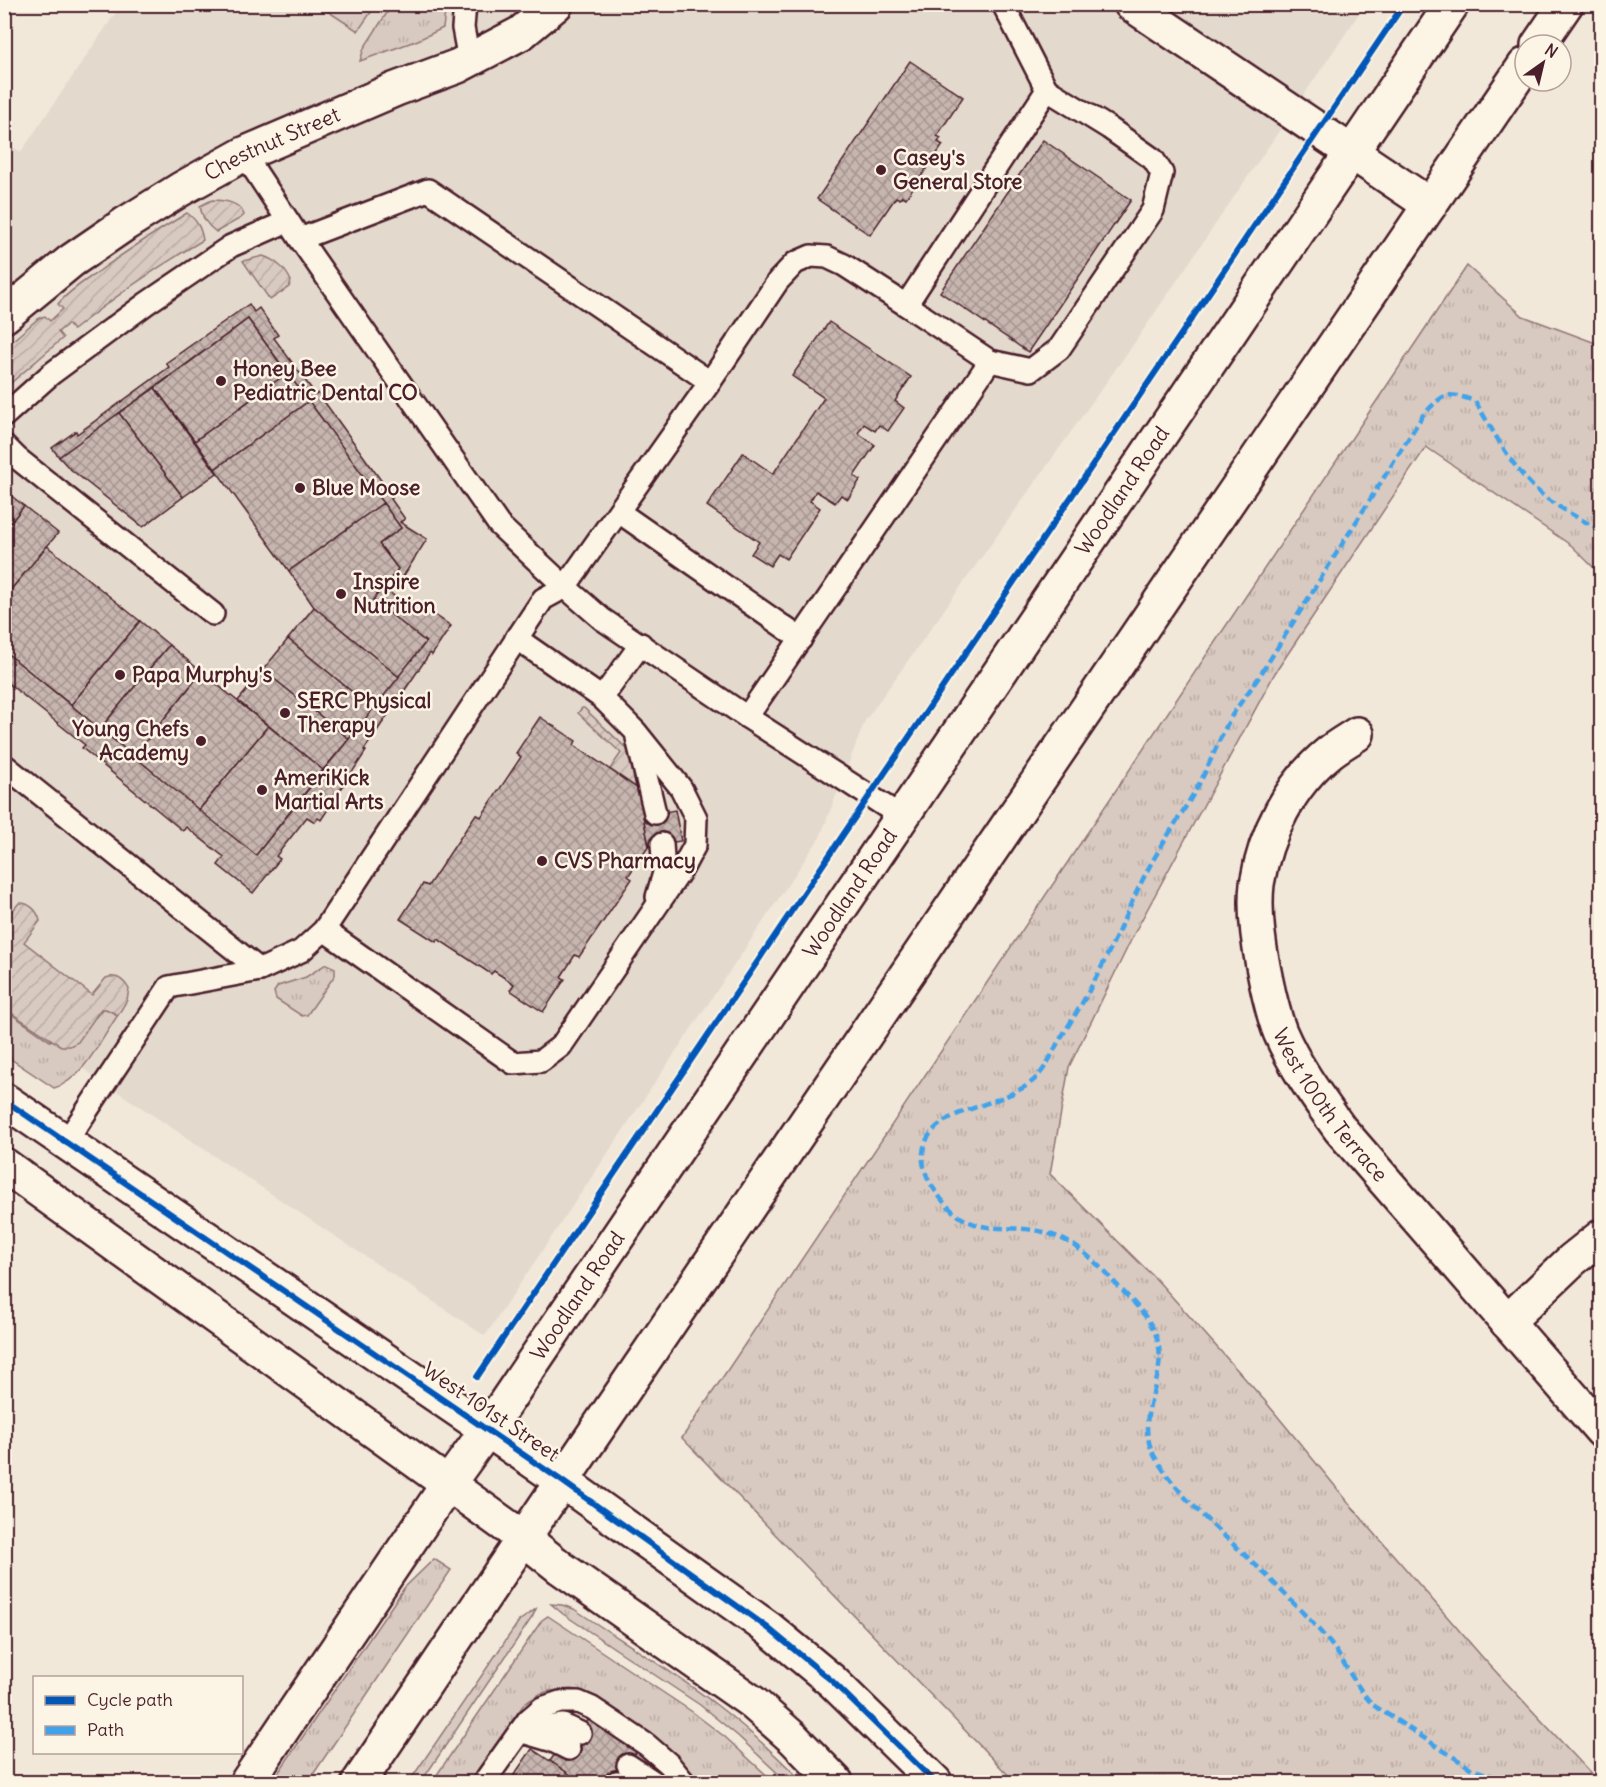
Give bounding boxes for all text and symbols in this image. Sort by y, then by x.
north arrow [1513,33,1573,93]
text: N [1541,39,1562,62]
street label: Chestnut Street [199,101,344,186]
place label: Casey's General Store [893,144,1022,195]
marker: Casey's General Store [874,163,888,177]
place label: Honey Bee Pediatric Dental CO [233,355,418,406]
marker: Honey Bee Pediatric Dental CO [214,374,228,388]
street label: Woodland Road [1069,421,1175,560]
place label: Blue Moose [312,474,420,501]
marker: Blue Moose [293,481,307,495]
place label: Inspire Nutrition [353,568,436,619]
marker: Inspire Nutrition [334,587,348,601]
place label: Papa Murphy's [132,661,273,688]
marker: Papa Murphy's [113,668,127,682]
place label: SERC Physical Therapy [297,687,431,738]
marker: SERC Physical Therapy [278,706,292,720]
place label: Young Chefs Academy [71,715,189,766]
marker: Young Chefs Academy [194,734,208,748]
place label: AmeriKick Martial Arts [274,764,384,815]
marker: AmeriKick Martial Arts [255,783,269,797]
street label: Woodland Road [797,823,903,963]
place label: CVS Pharmacy [554,847,696,874]
marker: CVS Pharmacy [535,854,549,868]
street label: West 100th Terrace [1267,1024,1394,1187]
street label: Woodland Road [524,1226,631,1365]
street label: West 101st Street [418,1356,565,1467]
legend [33,1676,243,1754]
text: Cycle path [87,1688,173,1711]
text: Path [87,1718,124,1741]

